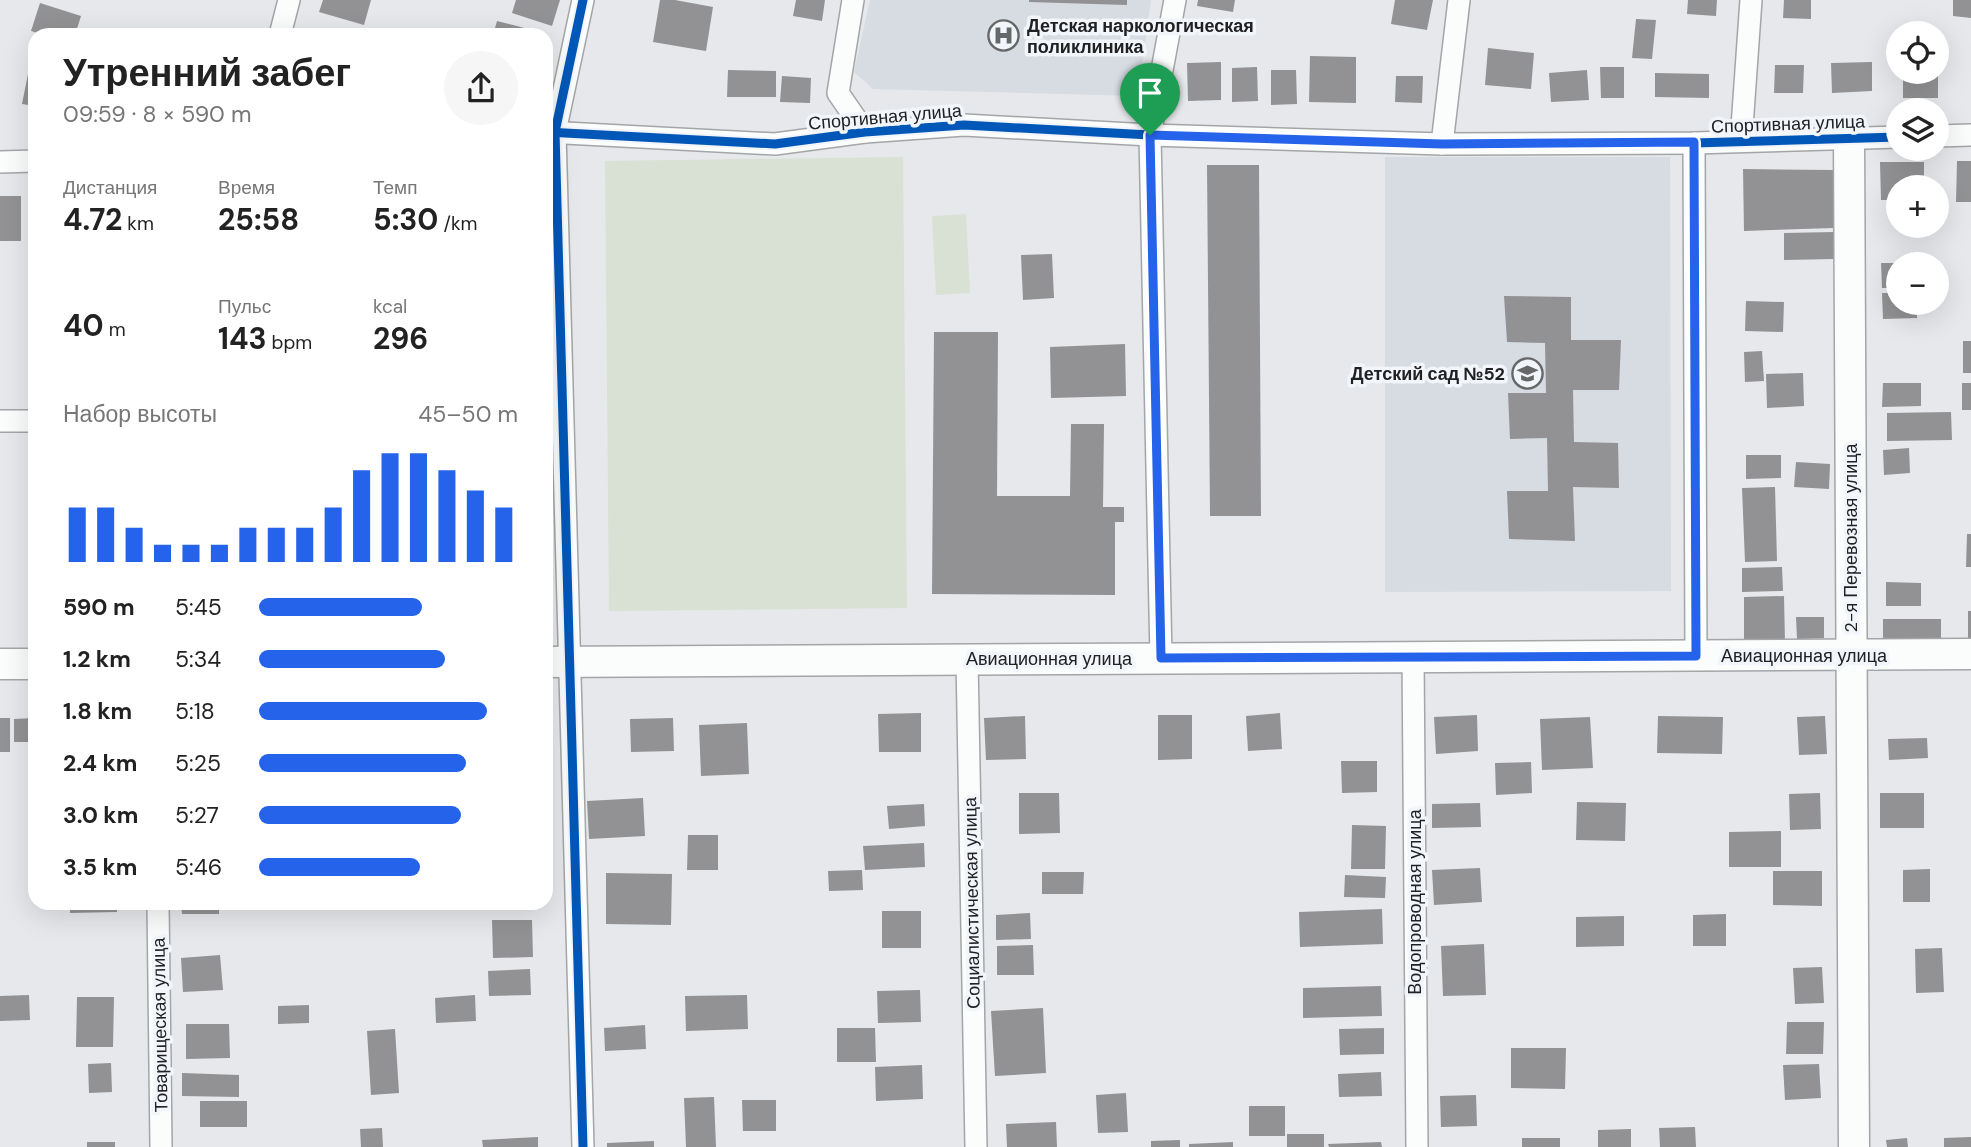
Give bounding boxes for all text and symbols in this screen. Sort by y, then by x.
place label: Детская наркологическая поликлиника [1027,14,1254,59]
hospital icon: Детская наркологическая поликлиника [987,19,1021,53]
map controls [1886,21,1949,315]
button: locate [1886,21,1949,84]
text: Утренний забег [63,48,351,98]
button: share [444,51,518,125]
pin [1120,63,1180,135]
icon: arrive [1131,74,1169,112]
street label: Спортивная улица [807,98,964,136]
button: layers [1886,98,1949,161]
text: 09:59 · 8 × 590 m [63,99,251,129]
street label: Спортивная улица [1711,109,1866,139]
text: Дистанция [63,175,157,200]
text: Время [218,175,275,200]
text: Темп [373,175,417,200]
button: + [1886,175,1949,238]
text: 4.72 [63,200,122,239]
text: 25:58 [218,200,299,239]
text: 5:30 [373,200,439,239]
text: km [122,211,154,236]
text: /km [439,211,478,236]
button: − [1886,252,1949,315]
text: Пульс [218,294,271,319]
text: kcal [373,294,407,319]
text: 40 [63,306,104,345]
text: m [104,317,126,342]
text: 143 [218,319,267,358]
text: 296 [373,319,428,358]
text: bpm [267,330,312,355]
school or university icon: Детский сад №52 [1511,357,1545,391]
place label: Детский сад №52 [1351,362,1505,386]
text: Набор высоты [63,399,217,429]
text: 45–50 m [418,399,518,429]
street label: 2-я Перевозная улица [1839,443,1863,633]
text: 590 m [63,592,135,622]
text: 5:45 [175,592,222,622]
text: 1.2 km [63,644,131,674]
text: 5:34 [175,644,221,674]
street label: Авиационная улица [1721,644,1888,668]
street label: Авиационная улица [966,647,1133,671]
text: 1.8 km [63,696,132,726]
text: 5:18 [175,696,215,726]
text: 2.4 km [63,748,137,778]
text: 5:25 [175,748,221,778]
street label: Социалистическая улица [958,796,986,1009]
text: 3.0 km [63,800,138,830]
text: 5:27 [175,800,219,830]
street label: Водопроводная улица [1403,808,1427,995]
text: 3.5 km [63,852,137,882]
text: 5:46 [175,852,222,882]
street label: Товарищеская улица [146,936,174,1113]

